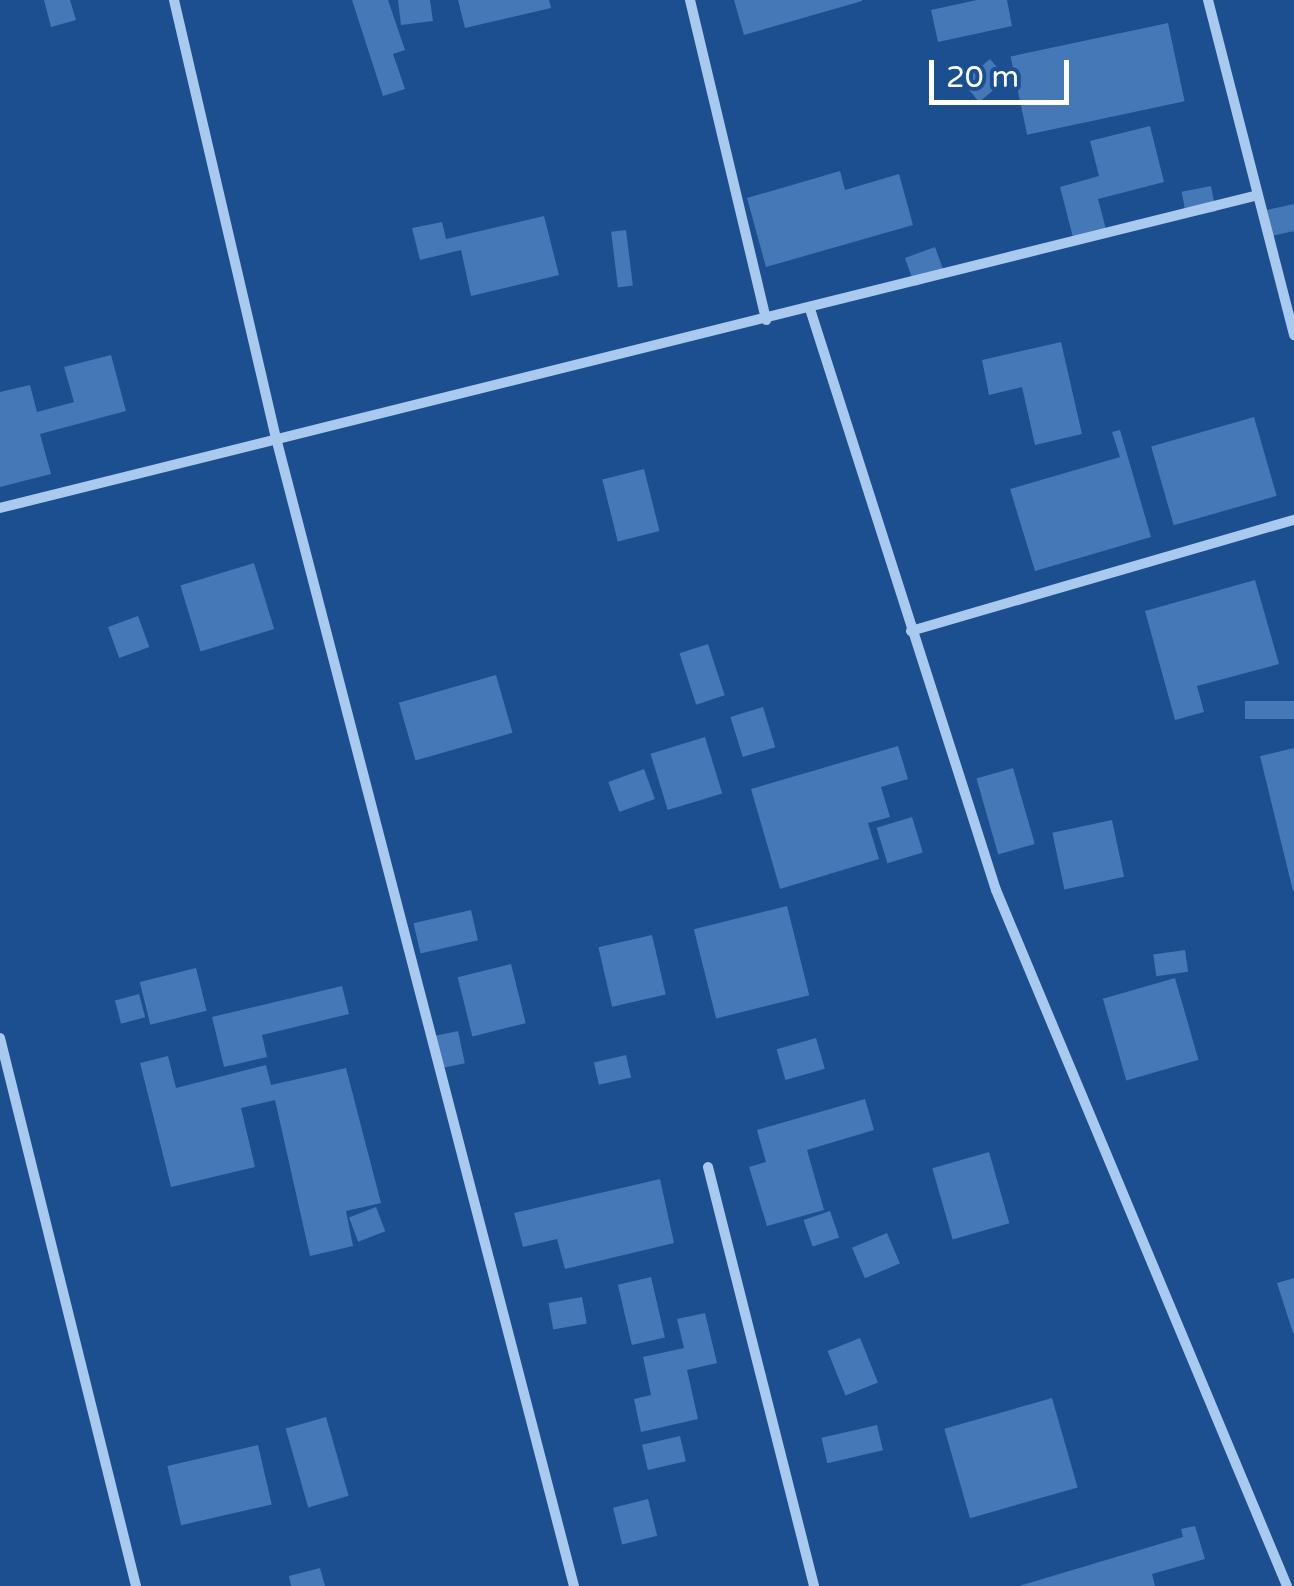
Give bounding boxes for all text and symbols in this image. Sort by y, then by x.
scale bar [934,40,1074,102]
text: 20 m [946,59,1019,96]

